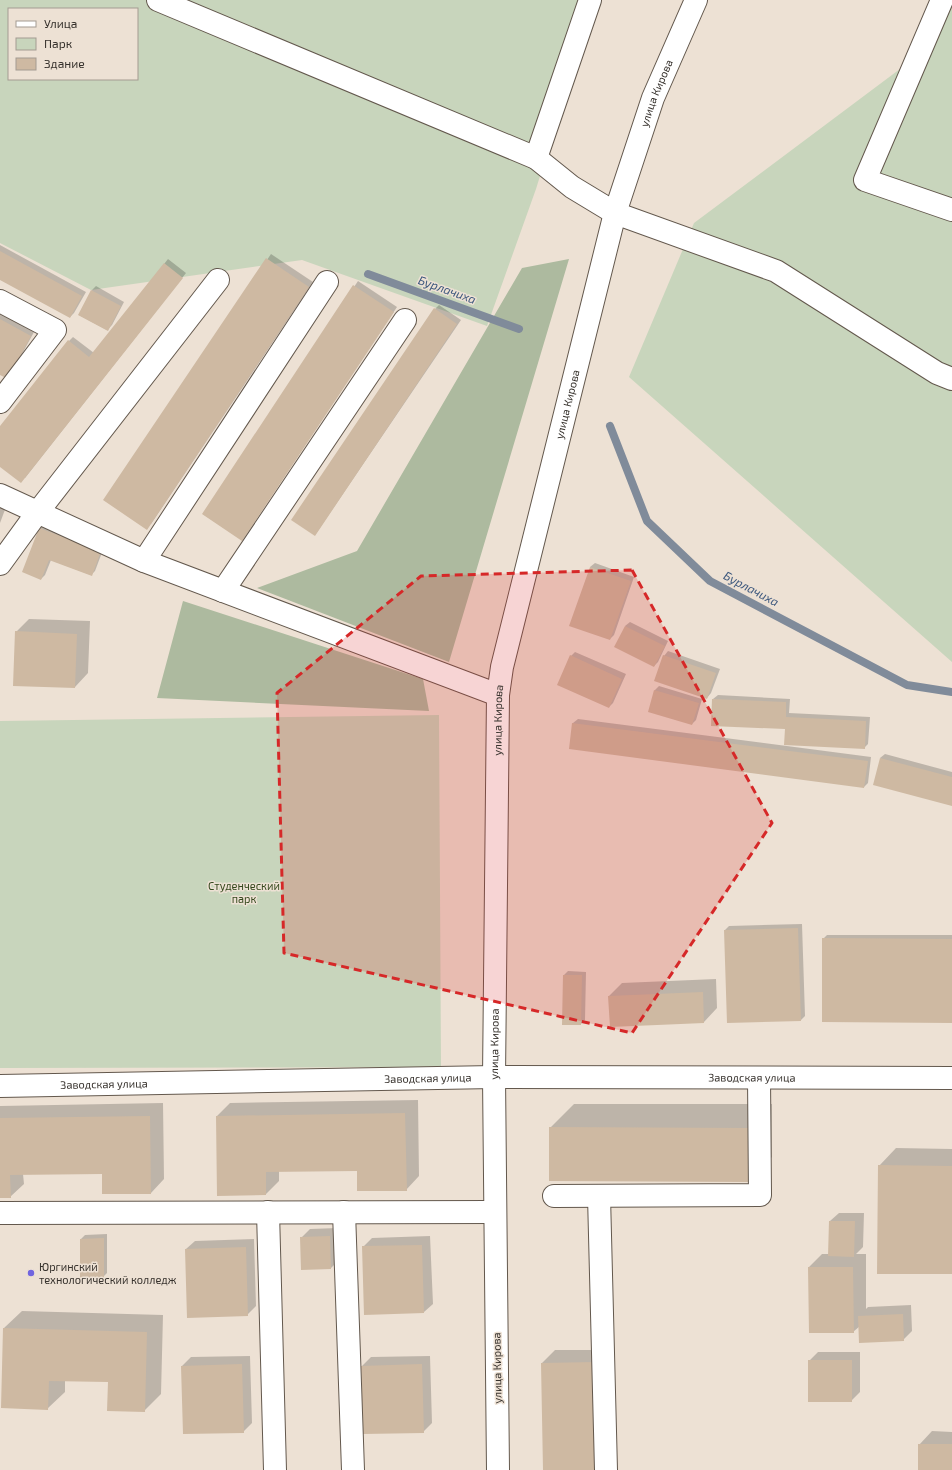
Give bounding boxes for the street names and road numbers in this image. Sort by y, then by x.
street label: улица Кирова [637,57,675,129]
street label: улица Кирова [552,368,582,441]
street label: улица Кирова [490,684,505,756]
street label: улица Кирова [487,1008,501,1080]
street label: Заводская улица [384,1070,472,1085]
street label: Заводская улица [708,1070,796,1085]
street label: Заводская улица [60,1076,148,1091]
street label: улица Кирова [489,1332,505,1404]

